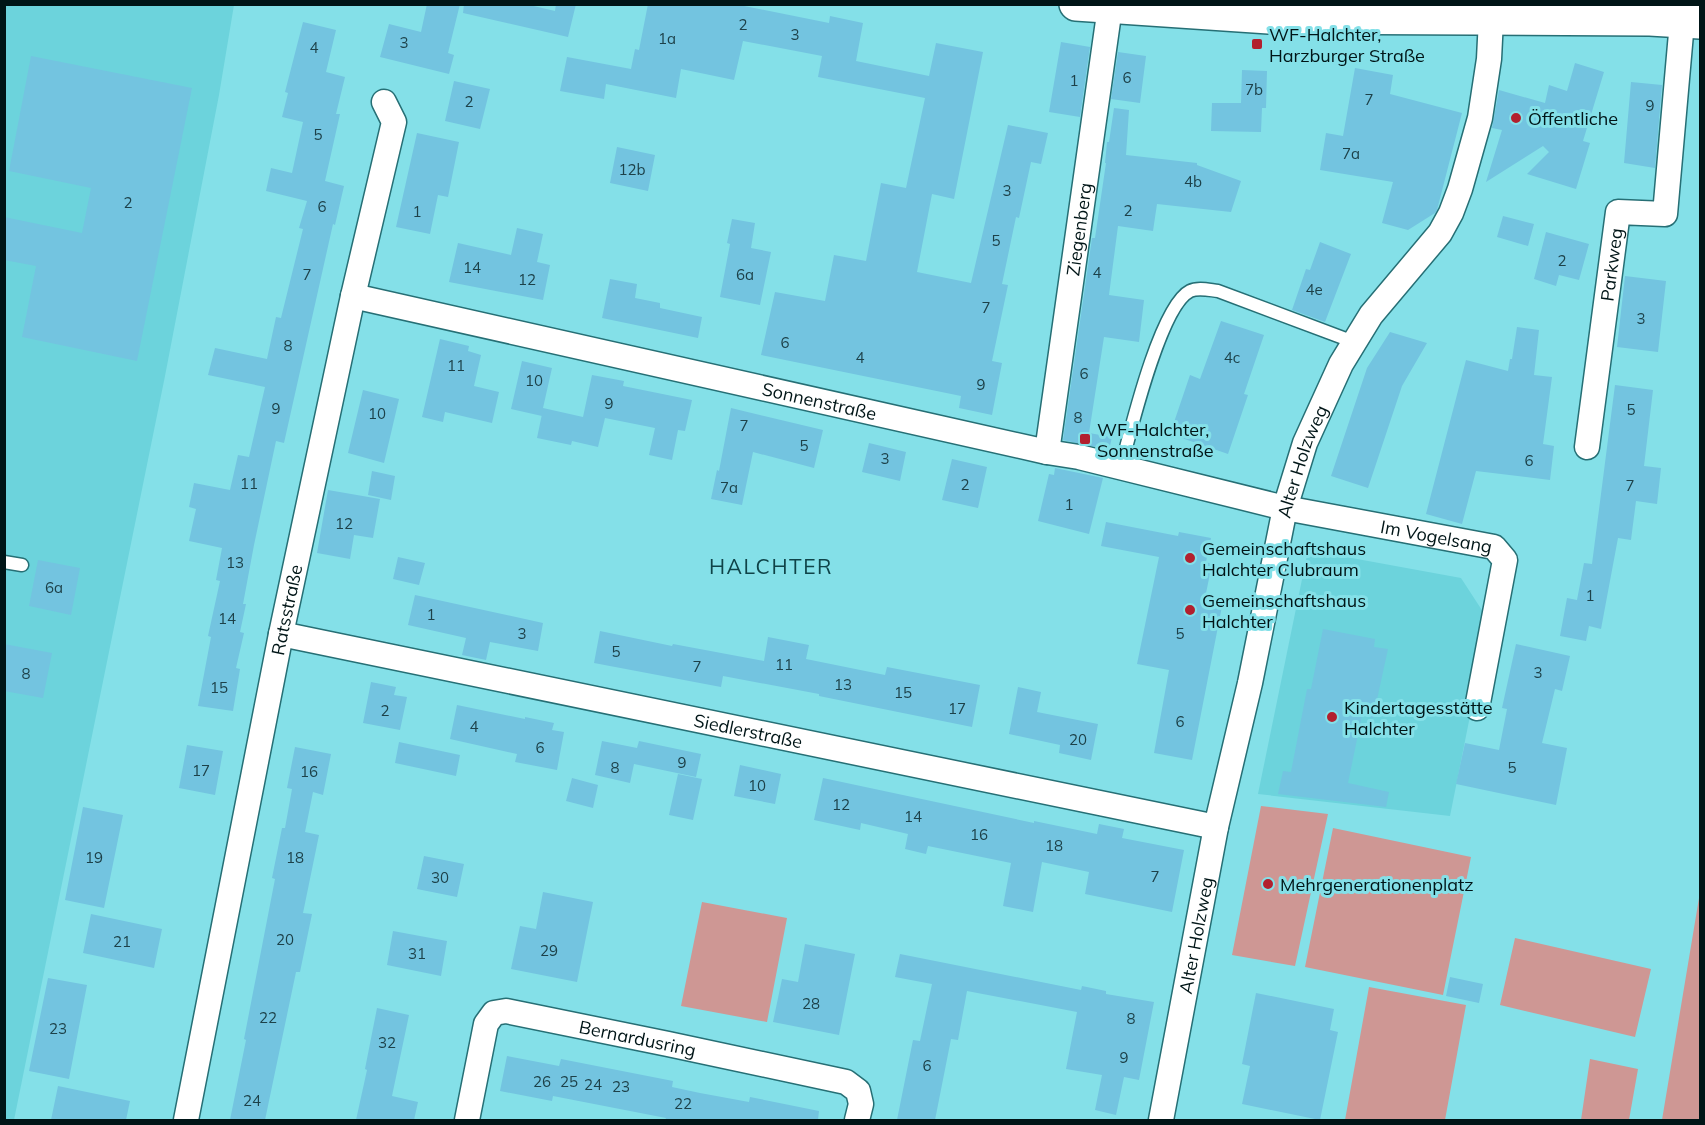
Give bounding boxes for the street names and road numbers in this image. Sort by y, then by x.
street label: Ziegenberg [1061,181,1097,277]
street label: Parkweg [1595,226,1627,303]
street label: Sonnenstraße [760,377,879,425]
street label: Alter Holzweg [1272,401,1332,520]
street label: Im Vogelsang [1379,515,1494,558]
street label: Ratsstraße [266,562,307,657]
street label: Siedlerstraße [692,708,804,753]
street label: Alter Holzweg [1173,875,1218,996]
street label: Bernardusring [577,1015,698,1061]

